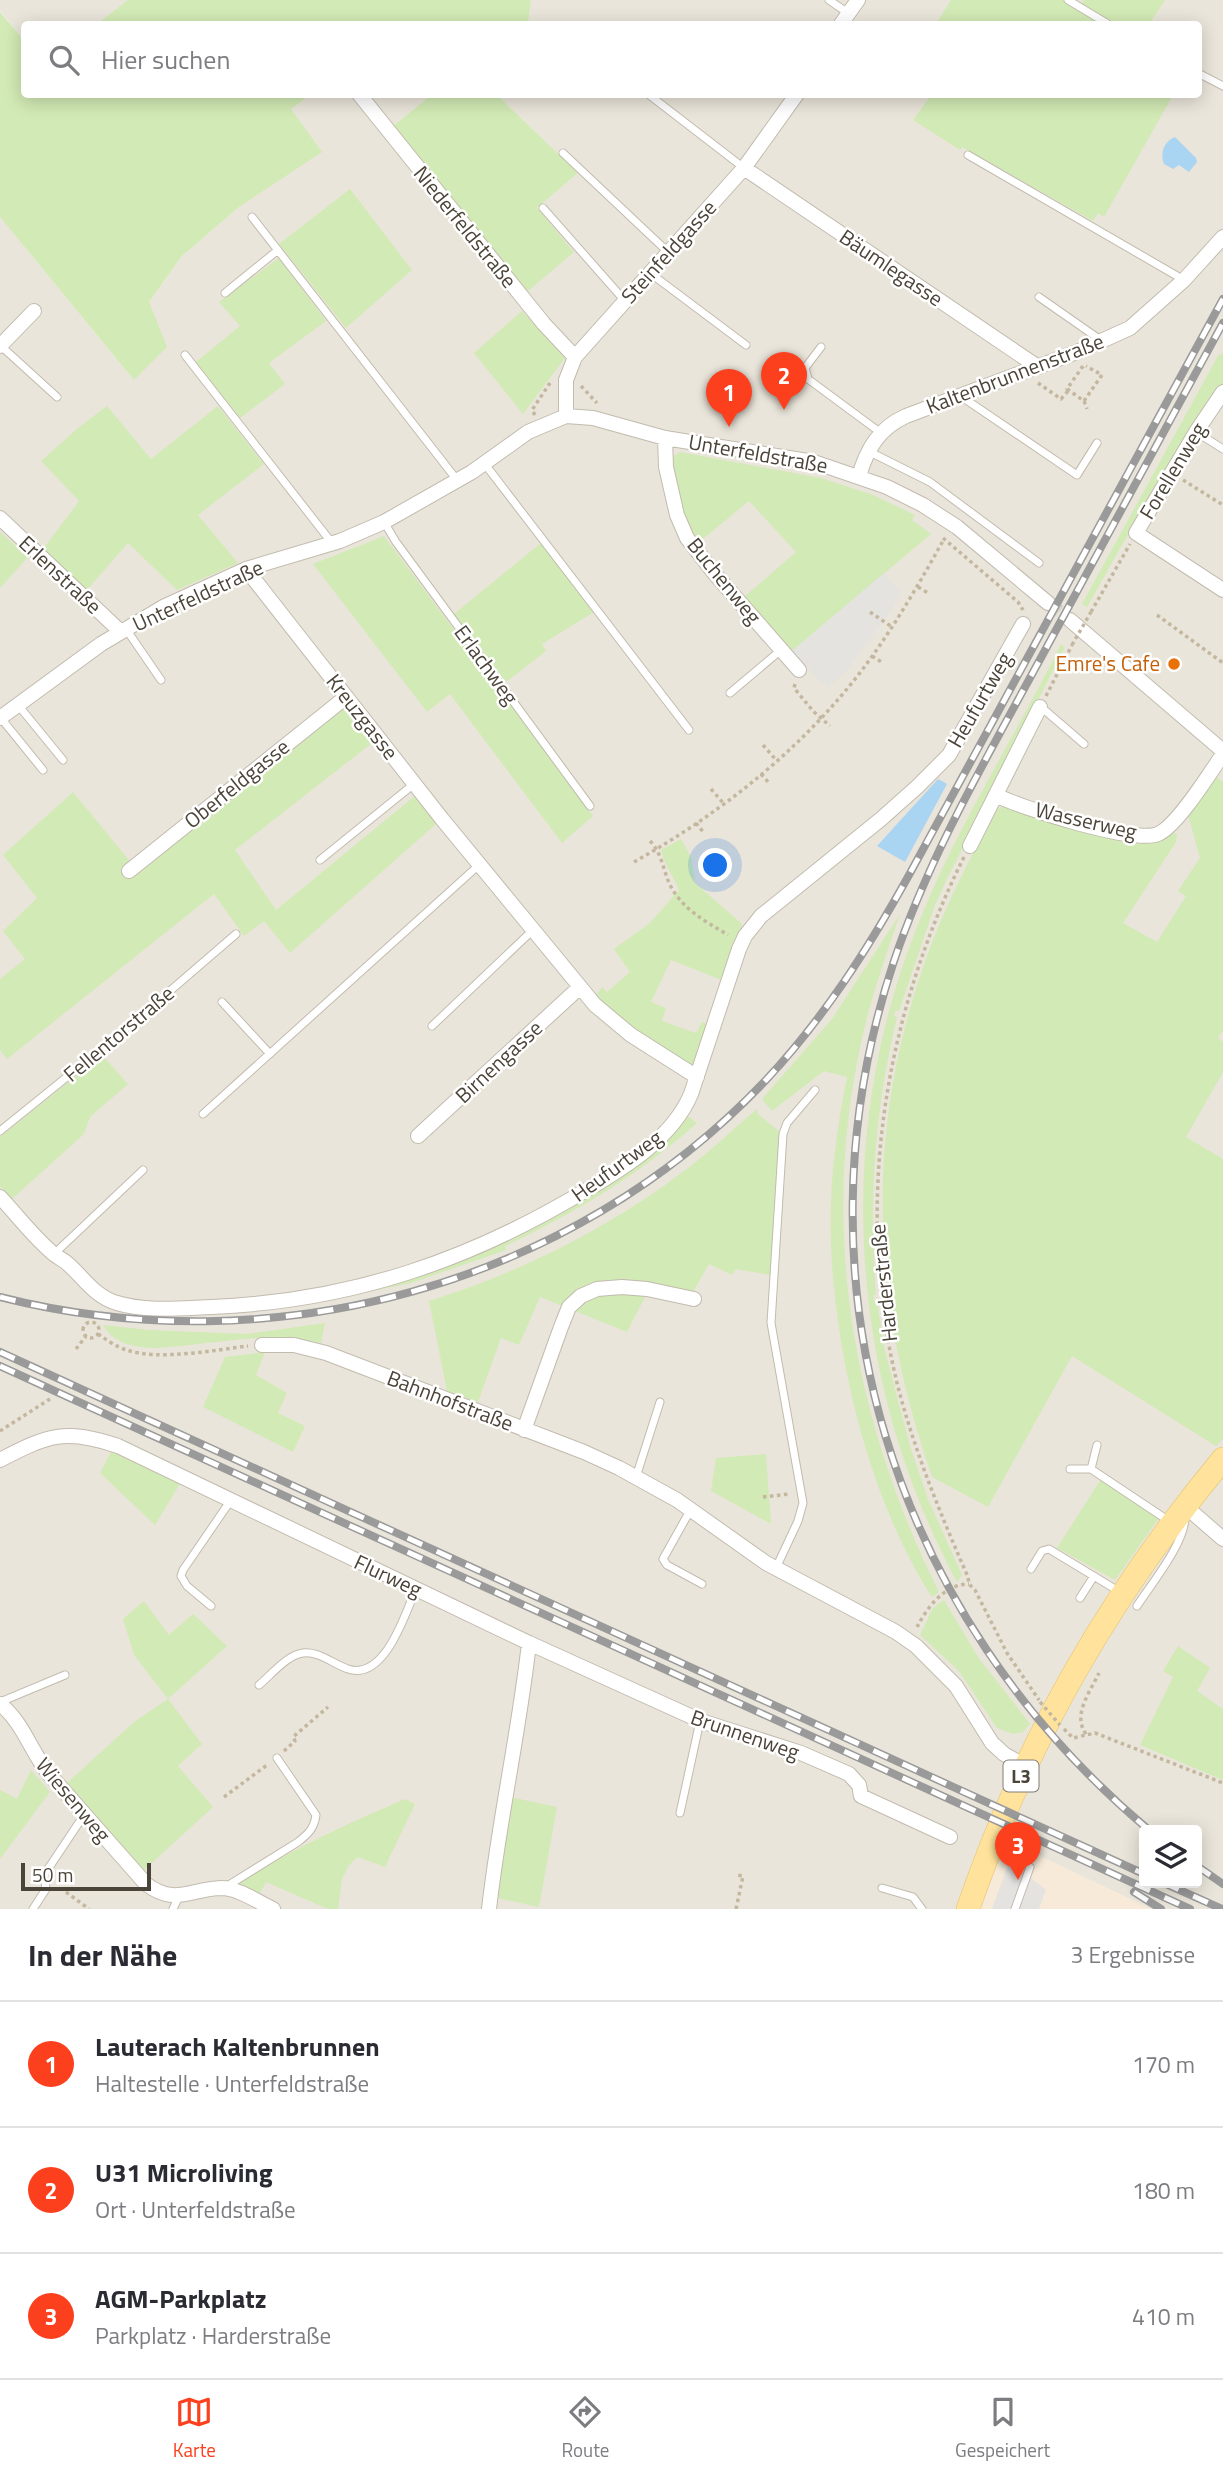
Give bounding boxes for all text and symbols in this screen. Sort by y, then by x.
search box [21,21,1202,98]
text: Hier suchen [101,40,230,79]
icon: search [45,41,83,79]
street label: Niederfeldstraße [406,158,525,294]
street label: Steinfeldgasse [613,192,724,310]
street label: Bäumlegasse [833,221,950,314]
street label: Kaltenbrunnenstraße [921,324,1108,422]
pin: 2 [761,352,807,410]
pin: 1 [706,369,752,427]
street label: Forellenweg [1131,416,1214,525]
street label: Unterfeldstraße [686,425,830,481]
street label: Erlenstraße [12,527,109,621]
street label: Buchenweg [680,530,770,631]
street label: Unterfeldstraße [127,551,268,639]
street label: Erlachweg [447,618,527,711]
street label: Heufurtweg [939,645,1020,753]
place label: Emre's Cafe [1055,647,1160,679]
marker: Emre's Cafe [1166,656,1182,672]
street label: Kreuzgasse [319,666,407,766]
street label: Oberfeldgasse [177,731,296,836]
street label: Wasserweg [1032,793,1140,847]
your location [698,848,732,882]
street label: Fellentorstraße [56,977,181,1089]
street label: Birnengasse [447,1012,549,1110]
street label: Heufurtweg [564,1121,669,1209]
street label: Harderstraße [861,1223,905,1344]
street label: Bahnhofstraße [383,1361,518,1439]
street label: Flurweg [349,1545,428,1605]
street label: Brunnenweg [687,1701,804,1768]
street label: Wiesenweg [29,1750,119,1849]
road number: L3 [1004,1760,1038,1792]
pin: 3 [995,1822,1041,1880]
map controls [1139,1825,1202,1888]
button: layers [1139,1825,1202,1888]
scale bar [21,1860,150,1892]
text: 50 m [32,1860,73,1889]
text: In der Nähe [28,1932,177,1978]
text: 3 Ergebnisse [1071,1937,1195,1972]
text: Lauterach Kaltenbrunnen [95,2027,380,2066]
text: 1 [45,2047,57,2082]
text: 170 m [1132,2047,1195,2082]
text: Haltestelle · Unterfeldstraße [95,2066,369,2101]
text: U31 Microliving [95,2153,273,2192]
text: 2 [45,2173,57,2208]
text: 180 m [1132,2173,1195,2208]
text: Ort · Unterfeldstraße [95,2192,296,2227]
text: AGM-Parkplatz [95,2279,266,2318]
text: 3 [45,2299,57,2334]
text: 410 m [1132,2299,1195,2334]
text: Parkplatz · Harderstraße [95,2318,331,2353]
tab: Karte [173,2393,216,2464]
tab: Route [561,2393,609,2464]
tab: Gespeichert [955,2393,1050,2464]

